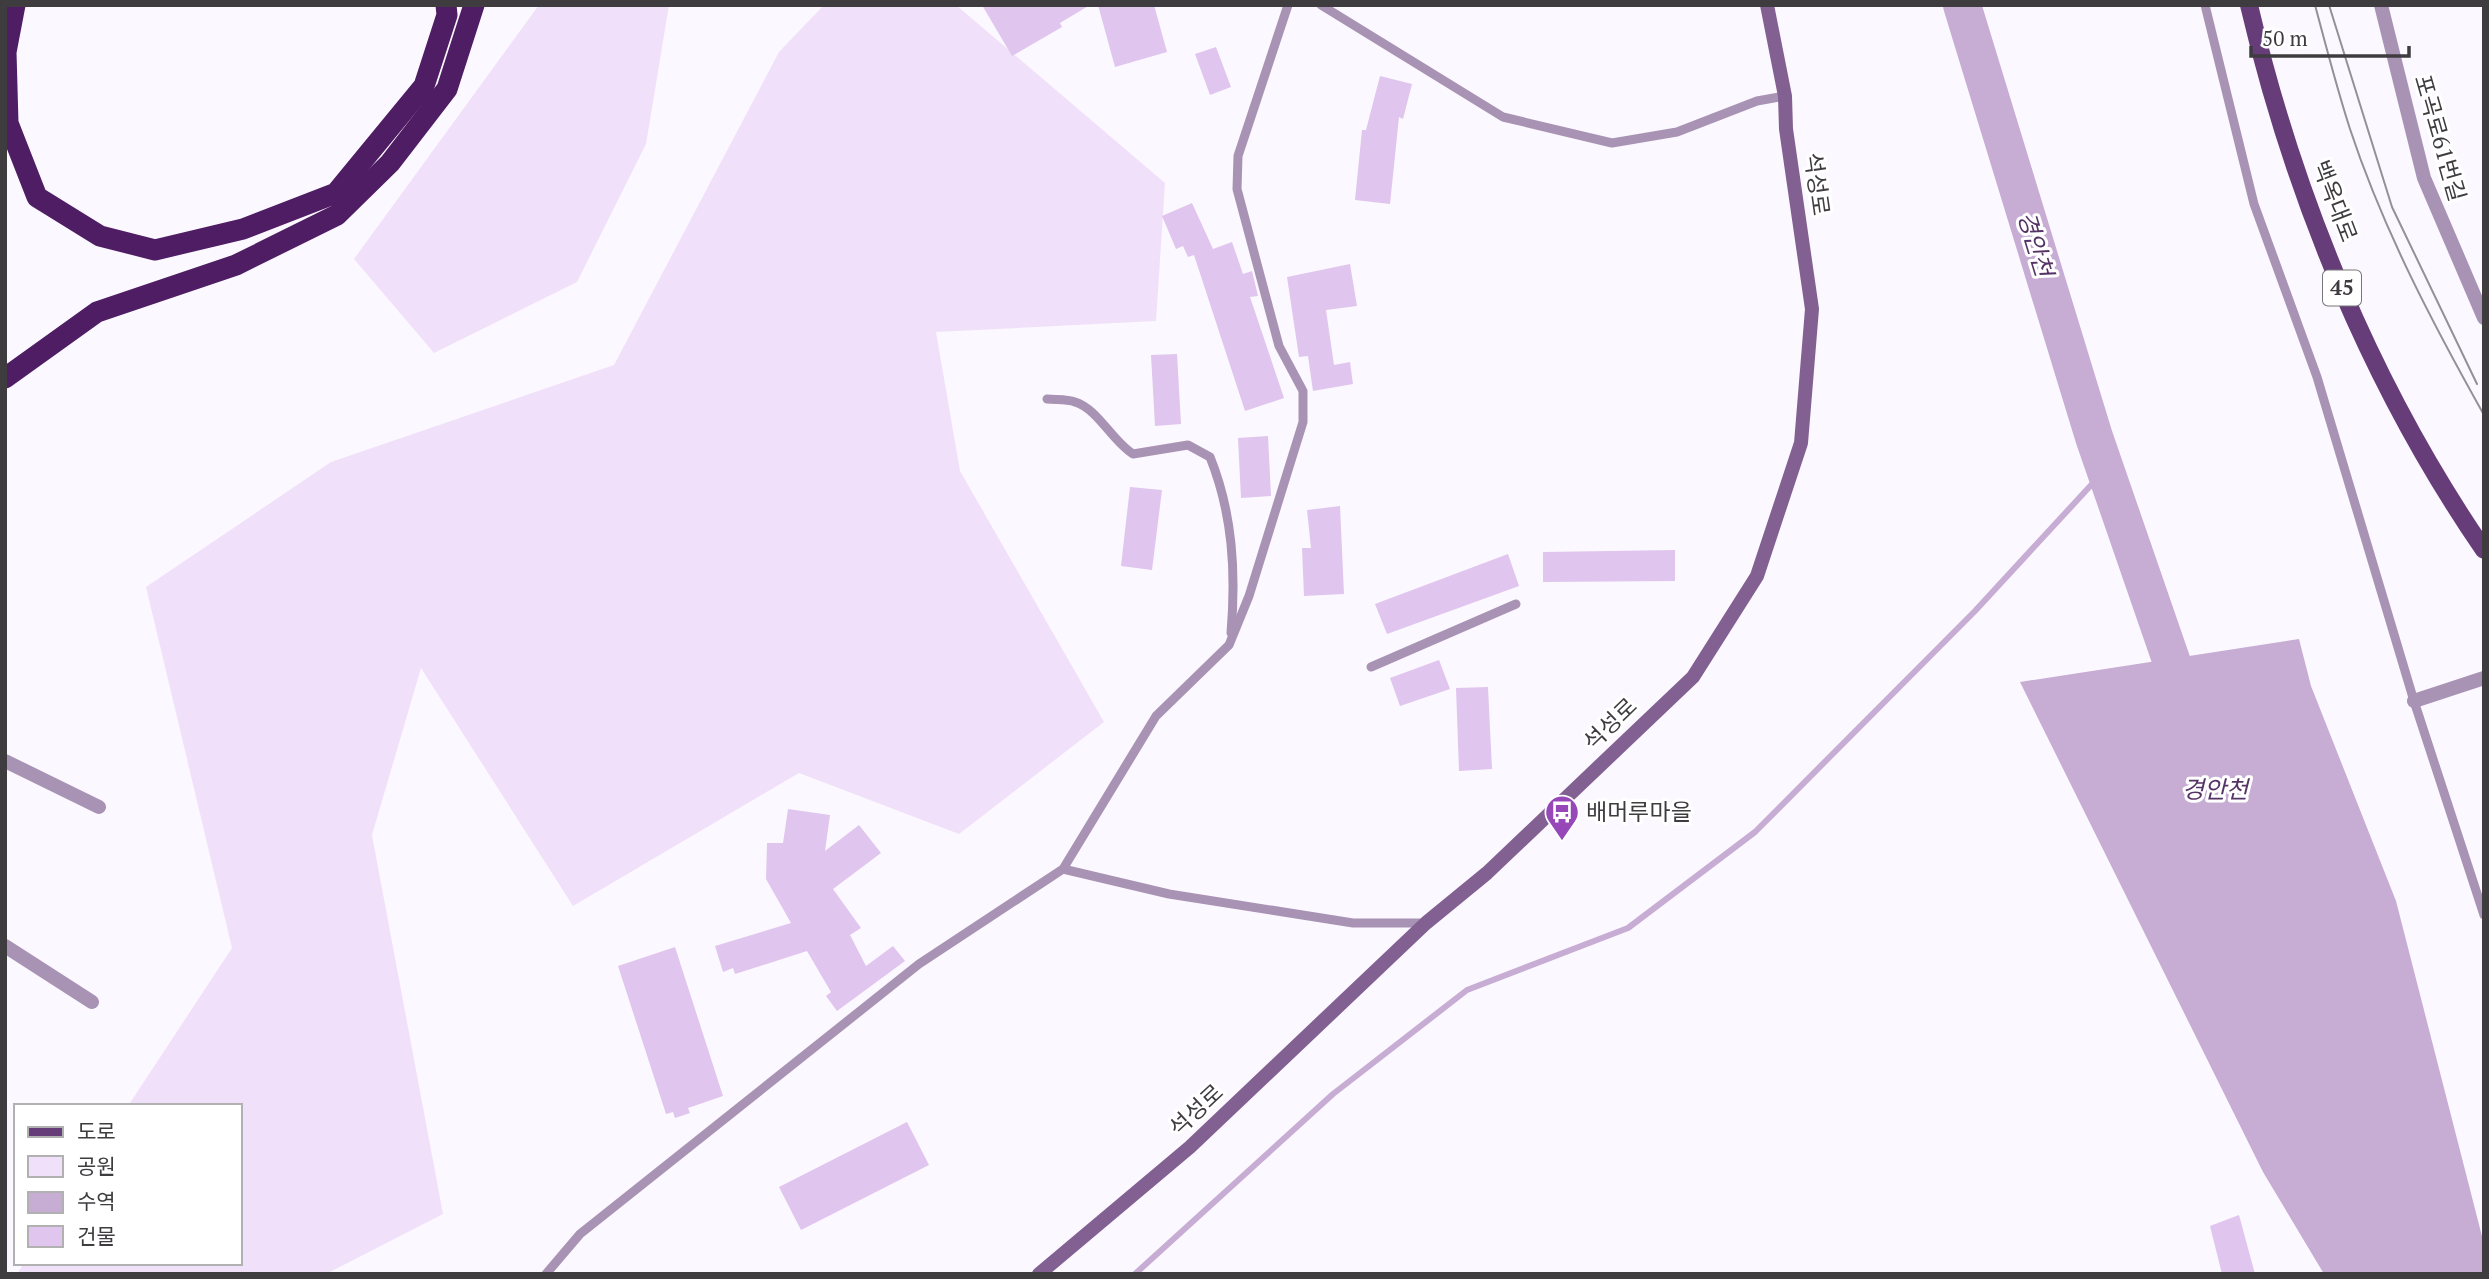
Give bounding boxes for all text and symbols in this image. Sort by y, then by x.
scale bar [2251,14,2408,58]
text: 50 m [2262,24,2308,52]
street label: 포곡로61번길 [2408,71,2473,205]
street label: 석성로 [1798,150,1837,218]
street label: 백옥대로 [2306,156,2365,246]
water label: 경안천 [2011,207,2062,283]
road number: 45 [2323,270,2361,306]
street label: 석성로 [1576,690,1643,757]
water label: 경안천 [2182,773,2251,805]
bus stop icon: 배머루마을 [1543,793,1581,842]
place label: 배머루마을 [1586,796,1692,827]
street label: 석성로 [1162,1077,1229,1143]
legend [14,1104,242,1265]
text: 도로 [77,1117,116,1145]
text: 공원 [77,1152,116,1180]
text: 수역 [77,1187,116,1215]
text: 건물 [77,1222,116,1250]

